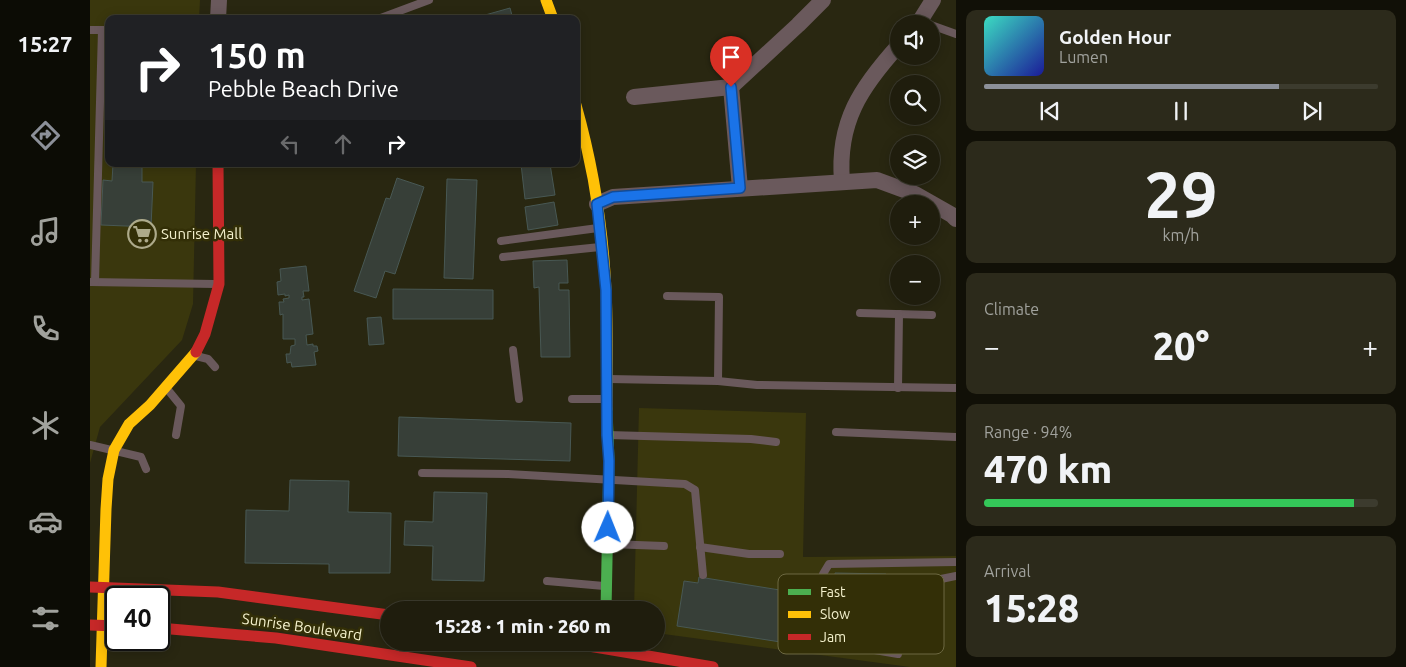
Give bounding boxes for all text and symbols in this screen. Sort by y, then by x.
map controls [890,15,940,305]
button: sound [890,15,940,65]
text: Golden Hour [1059,26,1171,48]
text: 15:27 [17,31,73,56]
icon: right [125,35,190,100]
text: 150 m [208,35,306,75]
pin [710,36,752,87]
icon: arrive [717,43,745,71]
text: Lumen [1059,48,1108,66]
button: search [890,75,940,125]
text: Pebble Beach Drive [208,76,399,101]
icon: previous [1036,97,1064,125]
icon: pause [1167,97,1195,125]
icon: next [1298,97,1326,125]
icon: directions [28,118,63,153]
icon: left [276,130,304,158]
icon: ahead [329,130,357,158]
icon: right [382,130,410,158]
button: layers [890,135,940,185]
text: 29 [1144,157,1218,230]
button: + [890,195,940,245]
icon: music [28,214,63,249]
supermarket icon: Sunrise Mall [127,219,157,249]
place label: Sunrise Mall [161,225,242,242]
text: km/h [1163,226,1199,244]
button: − [890,255,940,305]
text: Climate [984,300,1039,318]
icon: phone [28,311,63,346]
text: 20° [1153,325,1209,367]
text: − [984,331,1000,362]
text: + [1362,331,1378,362]
icon: climate [28,408,63,443]
text: Range · 94% [984,423,1072,441]
text: 470 km [984,448,1112,490]
position arrow [581,501,633,553]
icon: car [28,504,63,539]
text: Arrival [984,562,1031,580]
legend [778,574,944,654]
text: Fast [820,584,846,600]
speed limit sign: 40 [105,586,170,651]
text: 15:28 [984,587,1079,629]
icon: filters [28,601,63,636]
text: Slow [820,606,850,622]
street label: Sunrise Boulevard [241,610,363,643]
text: 15:28 · 1 min · 260 m [434,615,611,637]
text: Jam [820,629,846,645]

